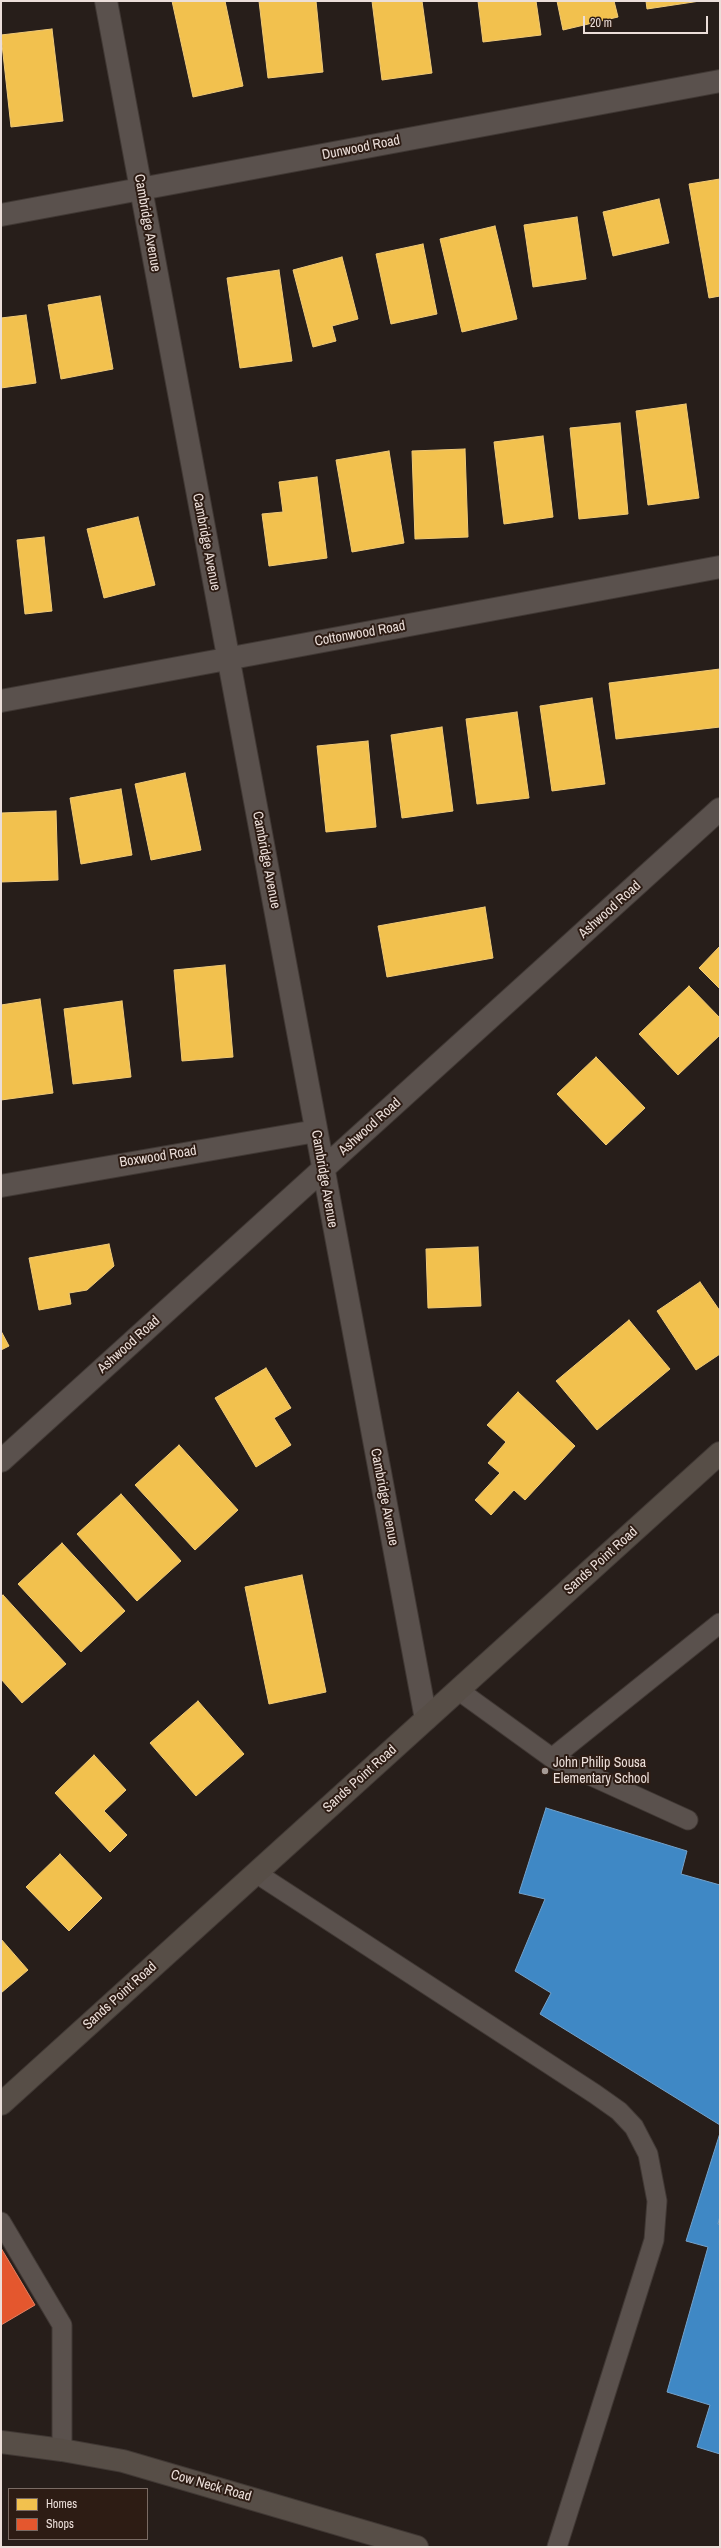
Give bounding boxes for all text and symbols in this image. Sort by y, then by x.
scale bar [585,8,710,34]
text: 20 m [590,15,612,31]
street label: Dunwood Road [321,132,401,164]
street label: Cambridge Avenue [130,173,164,273]
street label: Cambridge Avenue [188,492,224,592]
street label: Cottonwood Road [313,618,407,650]
street label: Cambridge Avenue [248,810,284,910]
street label: Ashwood Road [575,878,645,942]
street label: Ashwood Road [335,1095,405,1159]
street label: Cambridge Avenue [307,1129,341,1229]
street label: Boxwood Road [118,1143,198,1171]
street label: Ashwood Road [94,1313,164,1377]
street label: Cambridge Avenue [366,1447,402,1547]
street label: Sands Point Road [561,1524,641,1598]
street label: Sands Point Road [320,1742,400,1816]
place label: John Philip Sousa Elementary School [553,1755,649,1788]
marker: John Philip Sousa Elementary School [540,1766,550,1776]
street label: Sands Point Road [80,1959,160,2033]
street label: Cow Neck Road [169,2466,253,2506]
legend [8,2488,148,2540]
text: Homes [46,2496,77,2512]
text: Shops [46,2516,74,2532]

